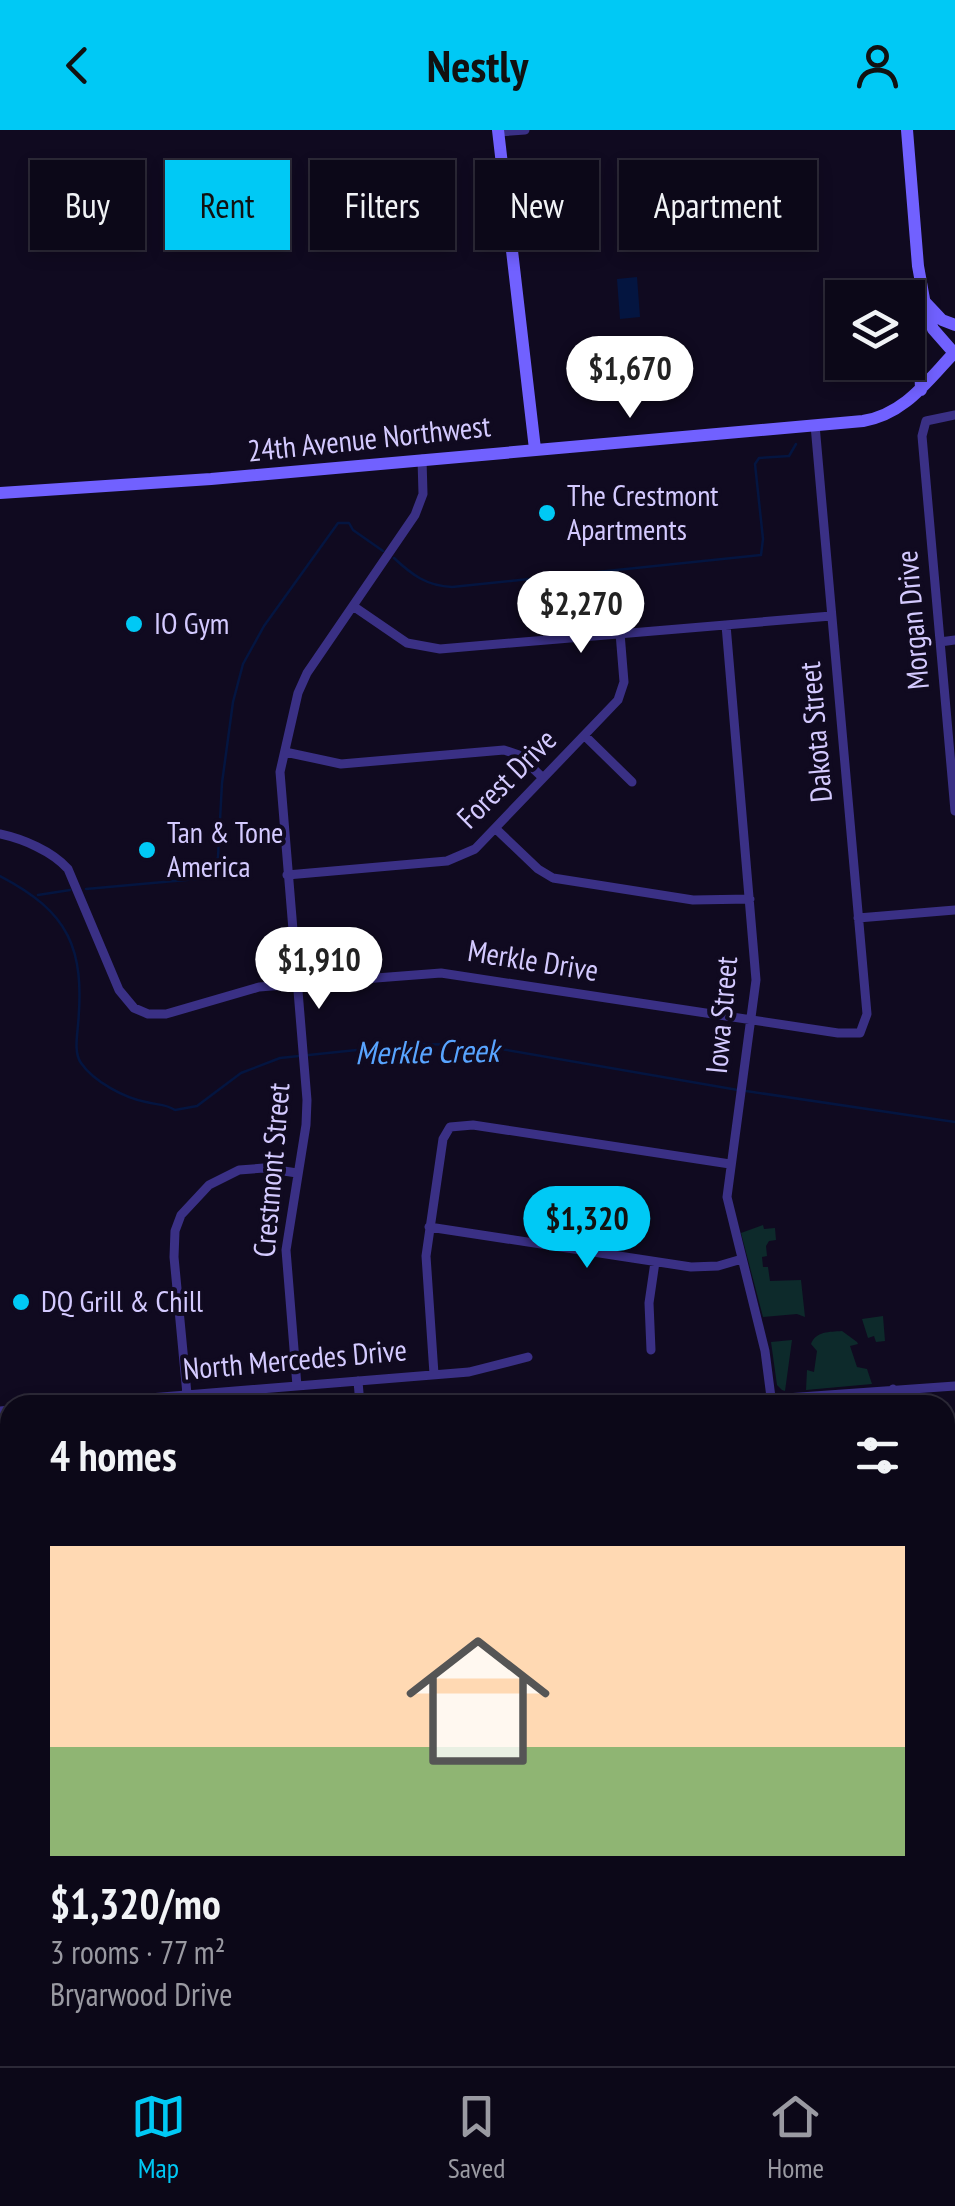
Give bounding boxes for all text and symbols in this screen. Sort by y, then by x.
text: Nestly [427,36,528,94]
icon: back [50,38,105,93]
icon: person [850,38,905,93]
chip: Buy [30,160,145,250]
chip: Rent [165,160,290,250]
chip: Filters [310,160,455,250]
chip: New [475,160,599,250]
chip: Apartment [619,160,817,250]
map controls [825,280,925,380]
button: layers [825,280,925,380]
pin: $1,670 [549,336,711,421]
text: $1,670 [588,347,672,389]
street label: 24th Avenue Northwest [246,405,493,470]
place label: The Crestmont Apartments [567,475,719,548]
marker: The Crestmont Apartments [536,502,558,524]
street label: Morgan Drive [886,549,937,691]
pin: $2,270 [500,571,662,656]
text: $2,270 [539,582,623,624]
place label: IO Gym [154,603,229,642]
marker: IO Gym [123,613,145,635]
street label: Dakota Street [789,660,840,804]
street label: Forest Drive [448,720,564,836]
place label: Tan & Tone America [167,812,284,885]
marker: Tan & Tone America [136,839,158,861]
pin: $1,910 [238,927,400,1012]
street label: Merkle Drive [465,930,601,989]
text: $1,910 [277,938,361,980]
street label: Iowa Street [696,954,745,1075]
water label: Merkle Creek [355,1029,503,1073]
street label: Crestmont Street [243,1080,298,1259]
pin: $1,320 [506,1186,668,1271]
text: $1,320 [545,1197,629,1239]
place label: DQ Grill & Chill [41,1281,203,1320]
marker: DQ Grill & Chill [10,1291,32,1313]
street label: North Mercedes Drive [181,1329,408,1388]
text: 4 homes [50,1428,177,1483]
icon: filters [850,1428,905,1483]
icon: home [388,1611,568,1791]
text: $1,320/mo [50,1876,221,1931]
text: 3 rooms · 77 m² [50,1931,225,1973]
text: Bryarwood Drive [50,1973,232,2015]
tab: Map [131,2089,186,2186]
tab: Saved [448,2089,505,2186]
tab: Home [767,2089,824,2186]

